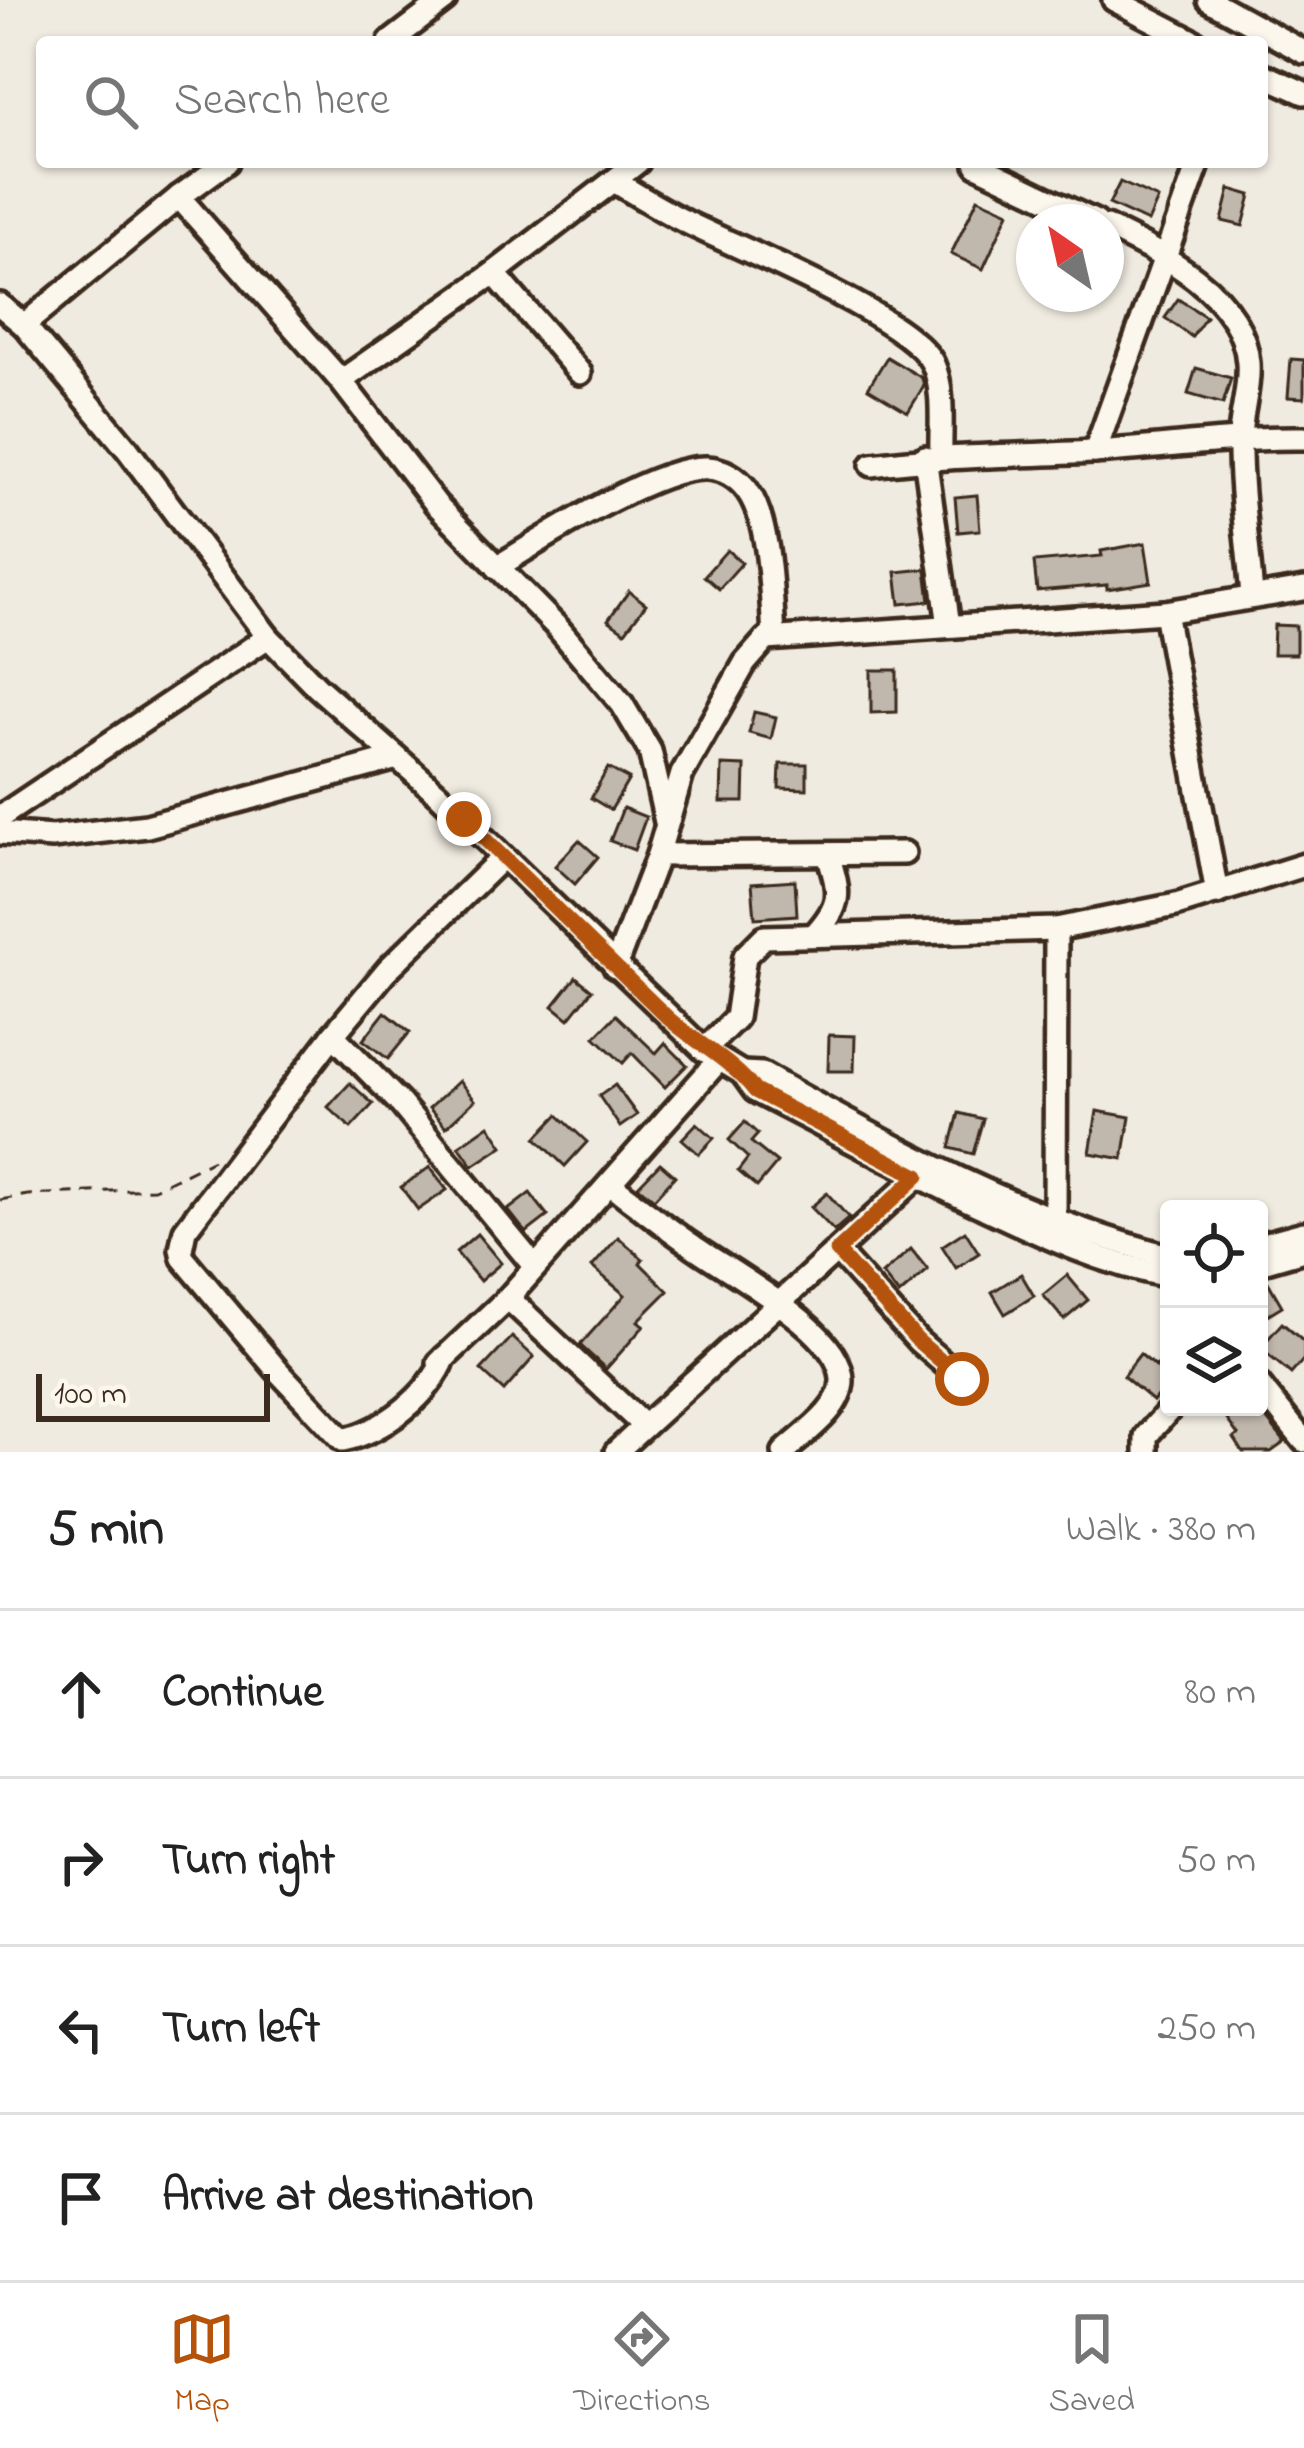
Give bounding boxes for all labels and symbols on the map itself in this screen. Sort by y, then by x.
north arrow [1016,204,1124,312]
route end [437,792,491,846]
route start [935,1352,989,1406]
scale bar [36,1368,270,1421]

